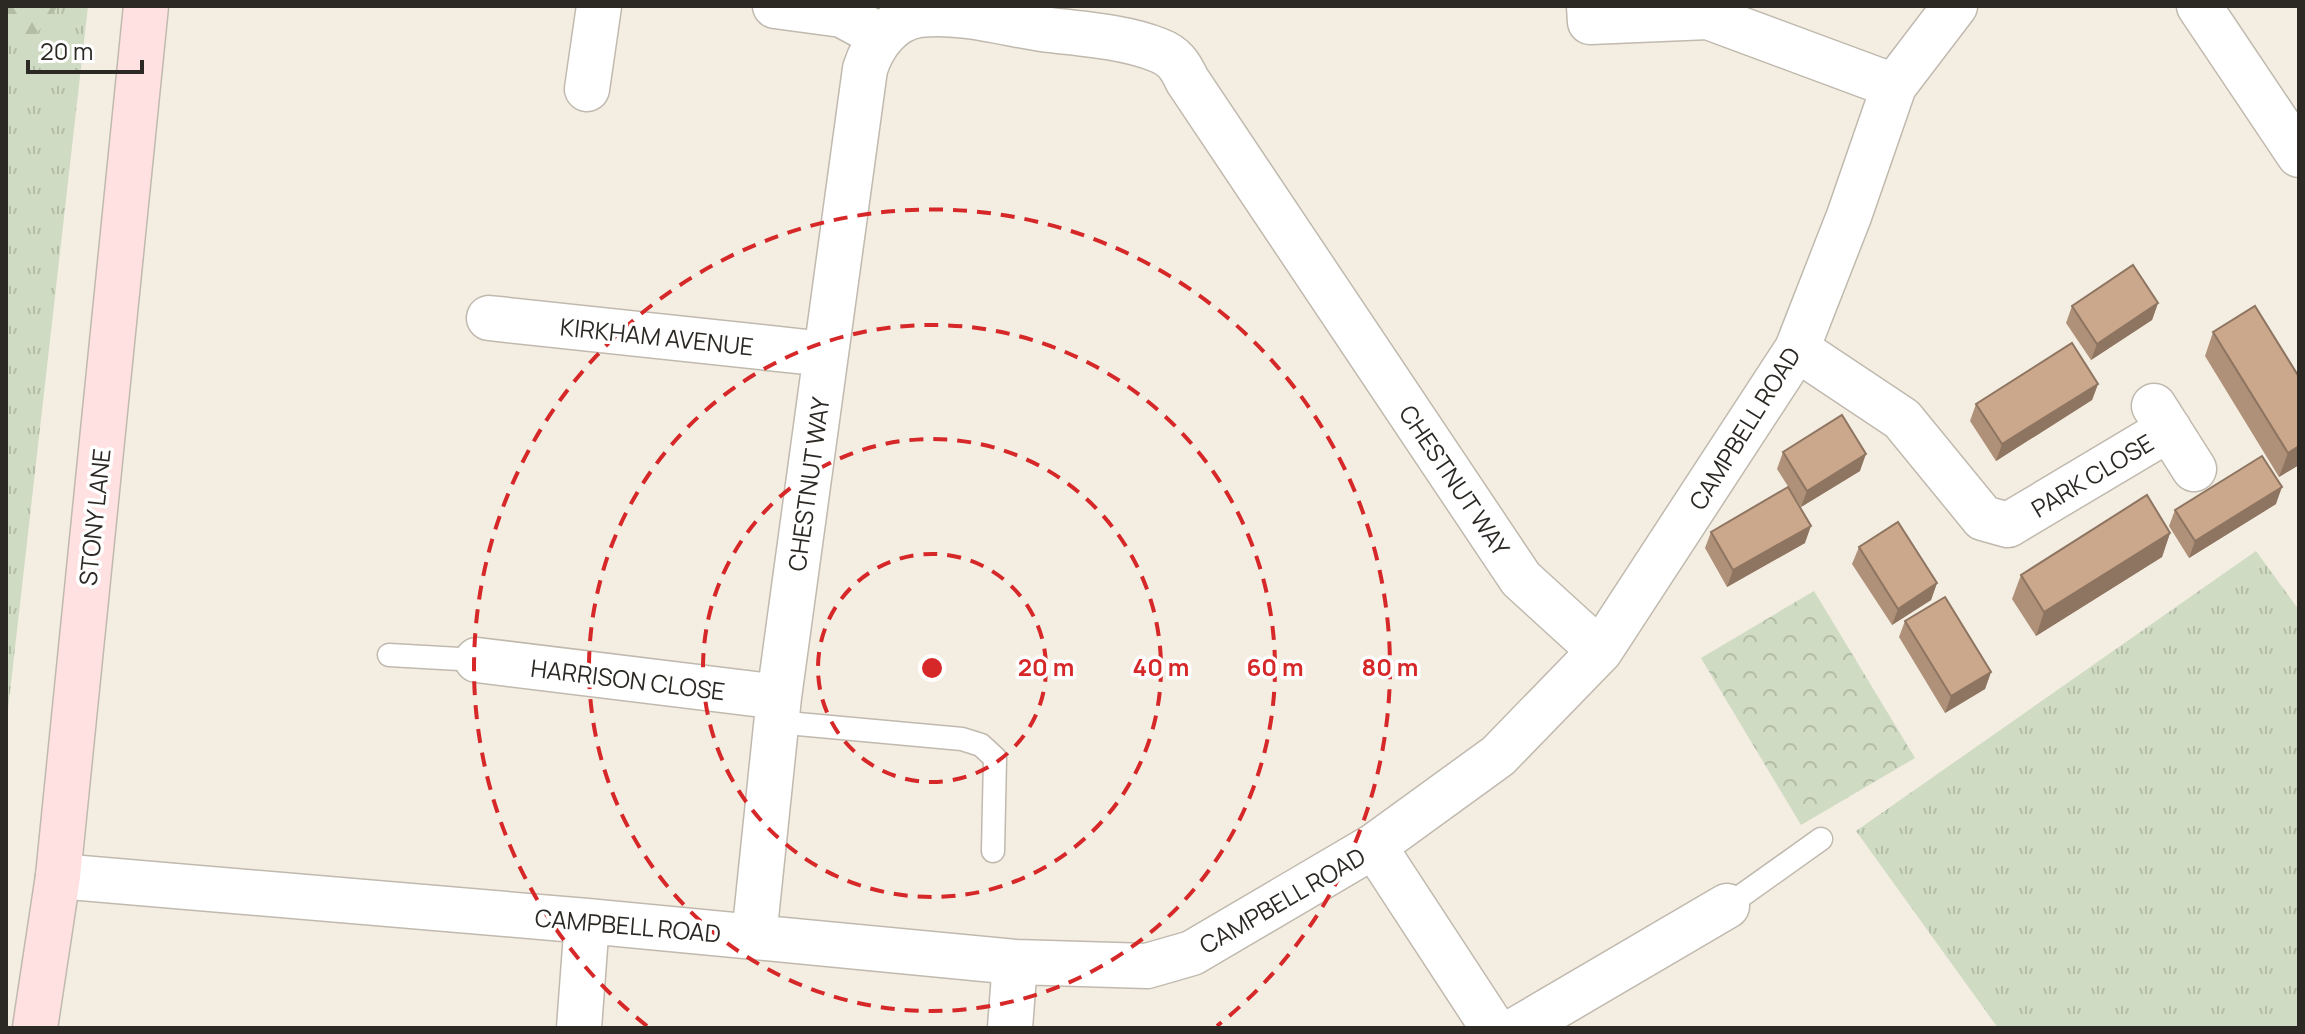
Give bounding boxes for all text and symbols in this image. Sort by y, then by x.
scale bar [28,24,142,74]
text: 20 m [40,34,93,67]
street label: KIRKHAM AVENUE [559,309,755,363]
street label: CAMPBELL ROAD [1681,340,1807,516]
street label: CHESTNUT WAY [779,394,837,573]
street label: CHESTNUT WAY [1392,398,1518,562]
street label: PARK CLOSE [2025,426,2159,524]
street label: STONY LANE [70,447,118,587]
text: 20 m [1018,650,1074,683]
text: 40 m [1133,650,1189,683]
text: 60 m [1246,650,1304,683]
text: 80 m [1362,650,1418,683]
street label: HARRISON CLOSE [529,651,727,707]
centre of rings [918,654,946,682]
street label: CAMPBELL ROAD [1193,839,1371,961]
street label: CAMPBELL ROAD [534,900,722,950]

